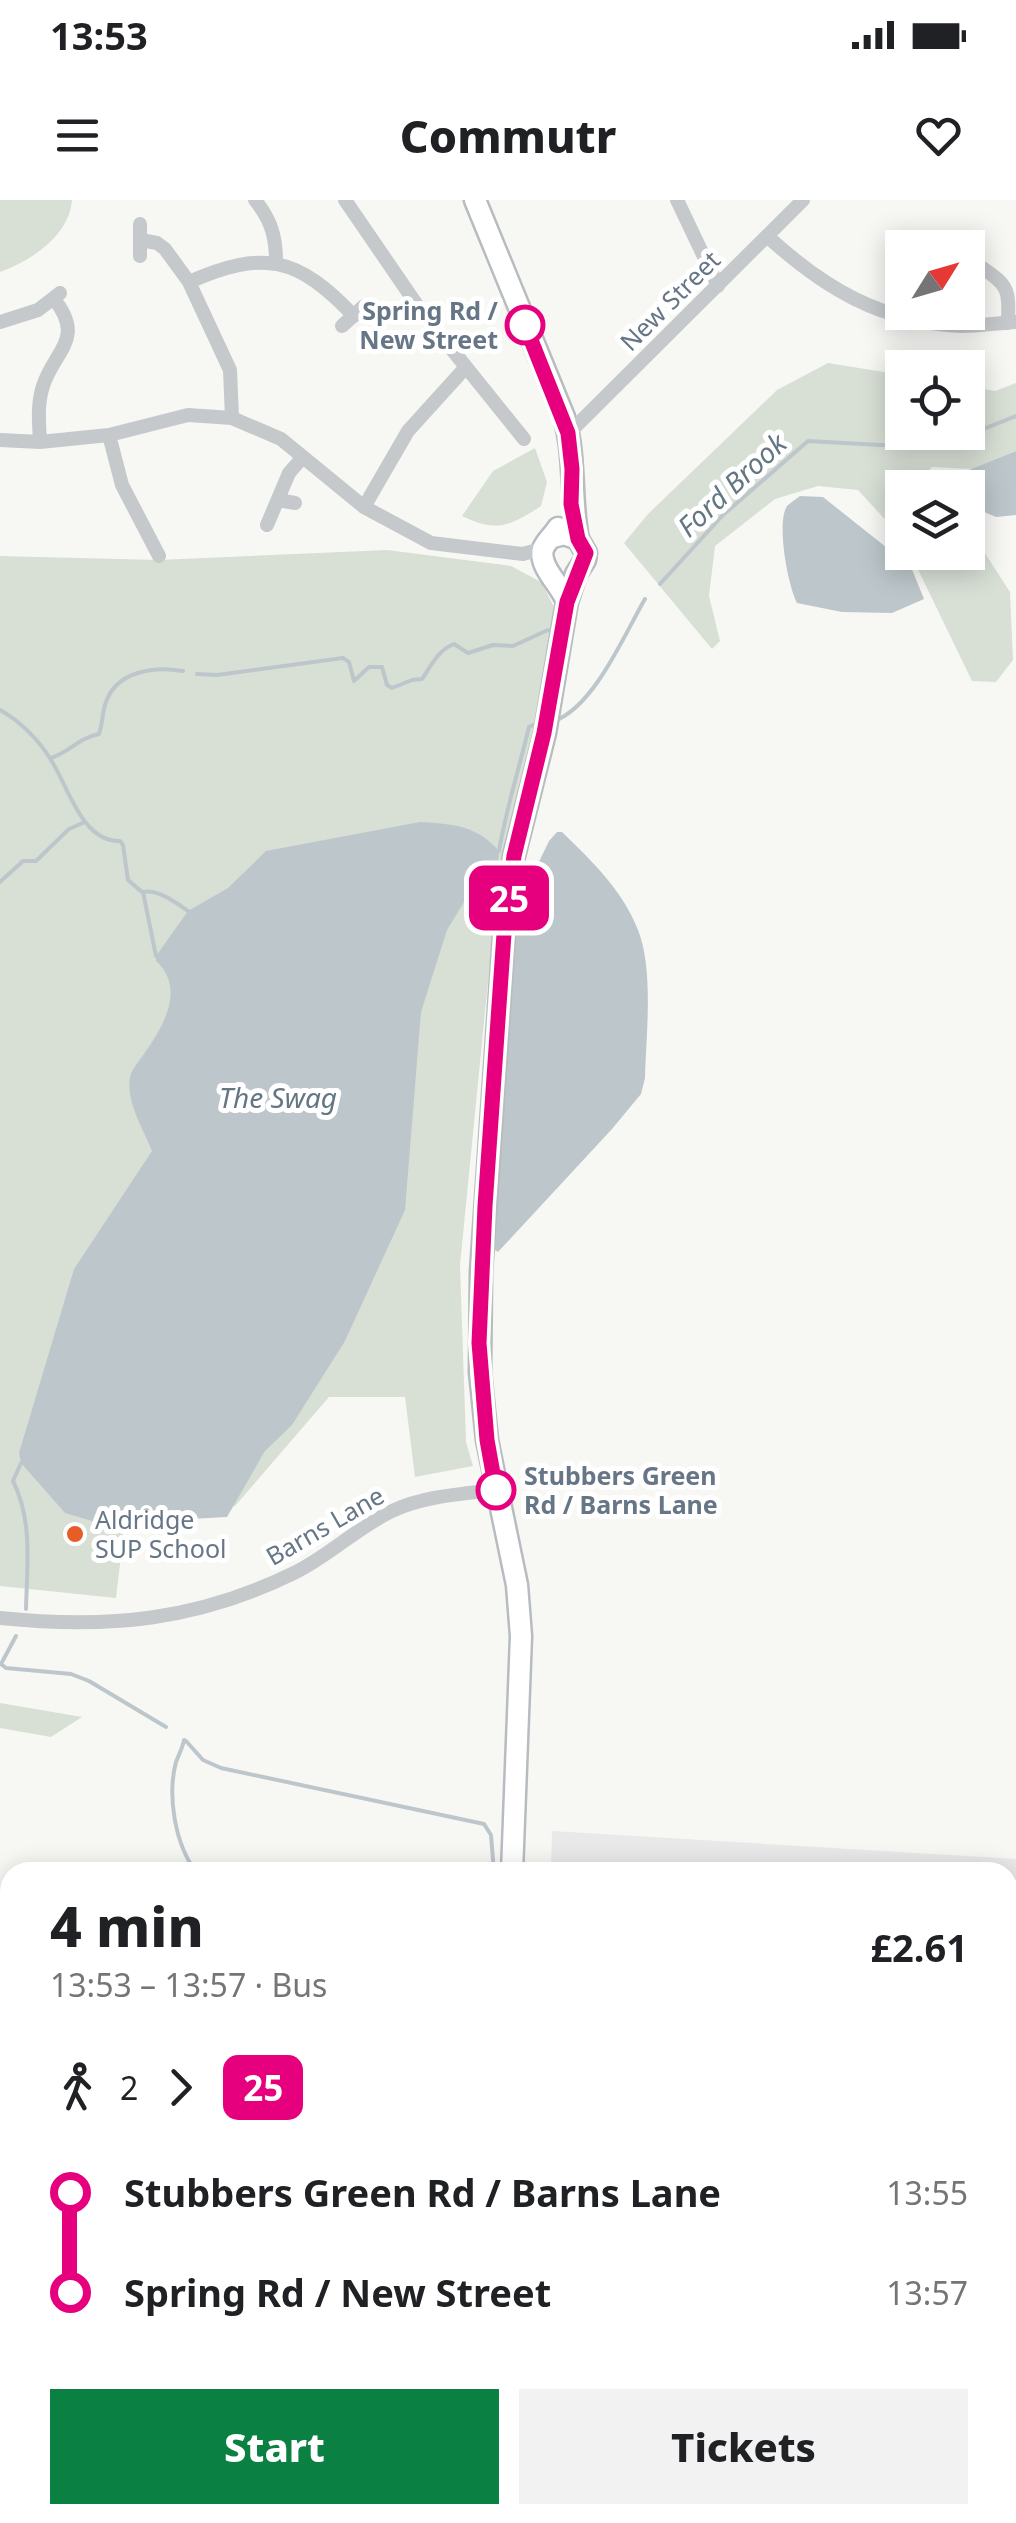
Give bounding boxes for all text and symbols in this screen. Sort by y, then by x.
text: 13:53 [50,9,148,61]
text: Commutr [400,105,616,166]
icon: menu [50,108,105,163]
icon: heart [911,108,966,163]
north arrow [885,230,985,330]
map controls [885,230,985,570]
street label: New Street [612,243,727,358]
place label: Spring Rd / New Street [359,293,499,356]
marker: Spring Rd / New Street [506,306,544,344]
button: locate [885,350,985,450]
water label: Ford Brook [669,423,795,545]
button: layers [885,470,985,570]
line badge: 25 [464,866,554,930]
text: 25 [489,875,529,922]
water label: The Swag [219,1078,337,1116]
place label: Stubbers Green Rd / Barns Lane [524,1458,718,1521]
marker: Stubbers Green Rd / Barns Lane [477,1471,515,1509]
street label: Barns Lane [259,1478,390,1573]
place label: Aldridge SUP School [95,1502,227,1565]
marker: Aldridge SUP School [64,1523,86,1545]
text: 4 min [50,1888,204,1963]
text: £2.61 [870,1921,968,1973]
text: 13:53 – 13:57 · Bus [50,1963,327,2006]
icon: walk [50,2060,105,2115]
icon: forward [153,2060,208,2115]
text: 25 [243,2064,283,2111]
text: 2 [120,2066,138,2109]
text: Stubbers Green Rd / Barns Lane [124,2166,721,2218]
text: 13:55 [886,2171,968,2214]
text: Spring Rd / New Street [124,2266,551,2318]
text: 13:57 [886,2271,968,2314]
button: Start [50,2389,499,2504]
button: Tickets [519,2389,968,2504]

